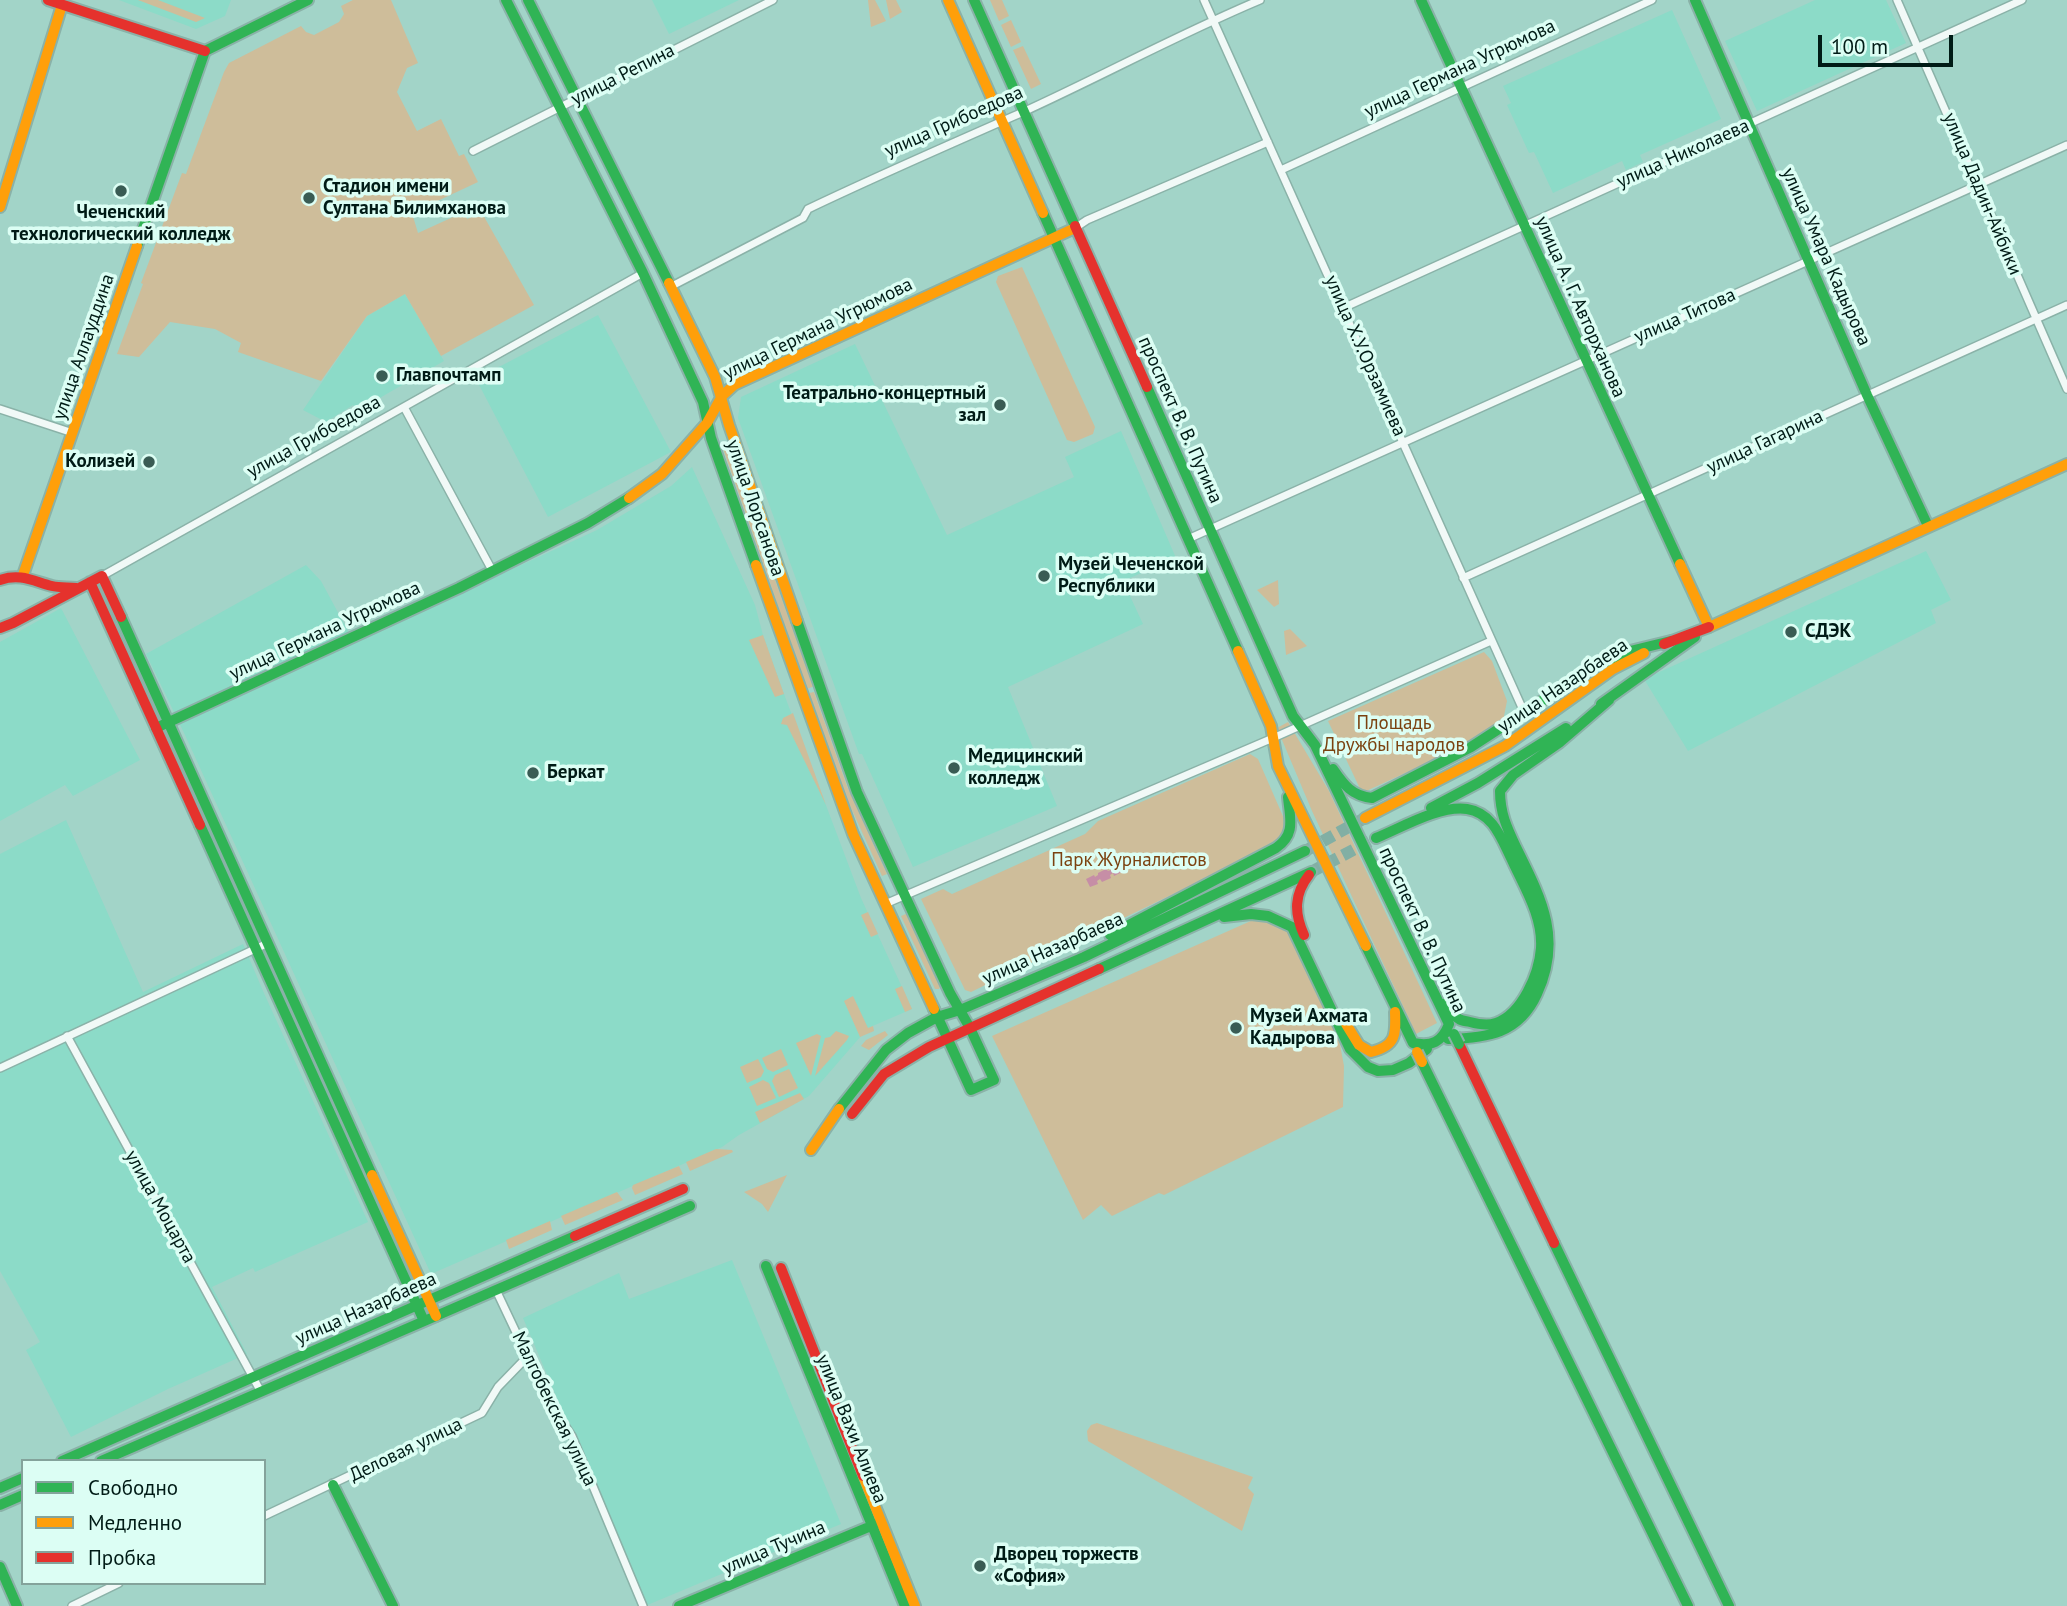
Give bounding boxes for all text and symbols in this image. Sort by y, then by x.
street label: улица Германа Угрюмова [1361,15,1559,123]
scale bar [1822,21,1957,65]
text: 100 m [1831,33,1888,60]
street label: улица Репина [567,39,679,111]
street label: улица Грибоедова [881,81,1027,163]
street label: улица Дадин-Айбики [1938,109,2026,279]
street label: улица Николаева [1613,114,1753,194]
street label: улица Умара Кадырова [1776,164,1876,350]
place label: Стадион имени Султана Билимханова [323,176,506,220]
marker: Чеченский технологический колледж [113,183,129,199]
marker: Стадион имени Султана Билимханова [301,190,317,206]
place label: Чеченский технологический колледж [11,202,231,246]
street label: улица А. Г. Авторханова [1530,213,1630,401]
street label: улица Аллауддина [48,271,120,423]
street label: улица Х.У.Орзамиева [1319,272,1411,440]
street label: улица Германа Угрюмова [720,273,916,385]
street label: улица Титова [1631,283,1739,349]
street label: проспект В. В. Путина [1133,333,1227,507]
place label: Главпочтамп [396,365,501,387]
marker: Главпочтамп [374,368,390,384]
place label: Театрально-концертный зал [783,383,986,427]
street label: улица Грибоедова [243,391,385,483]
marker: Театрально-концертный зал [992,397,1008,413]
street label: улица Гагарина [1703,405,1827,479]
street label: улица Лорсанова [721,437,789,579]
place label: Колизей [65,451,135,473]
marker: Колизей [141,454,157,470]
place label: Музей Чеченской Республики [1058,554,1204,598]
marker: Музей Чеченской Республики [1036,568,1052,584]
street label: улица Германа Угрюмова [226,577,424,685]
place label: СДЭК [1805,621,1851,643]
marker: СДЭК [1783,624,1799,640]
street label: улица Назарбаева [1494,634,1632,738]
park label: Площадь Дружбы народов [1323,713,1465,757]
place label: Медицинский колледж [968,746,1083,790]
marker: Медицинский колледж [946,760,962,776]
place label: Беркат [547,762,604,784]
marker: Беркат [525,765,541,781]
street label: проспект В. В. Путина [1374,844,1470,1016]
park label: Парк Журналистов [1051,850,1207,872]
street label: улица Назарбаева [979,908,1127,990]
place label: Музей Ахмата Кадырова [1250,1006,1368,1050]
marker: Музей Ахмата Кадырова [1228,1020,1244,1036]
street label: улица Моцарта [120,1147,200,1267]
street label: улица Назарбаева [292,1268,440,1350]
street label: Малгобекская улица [507,1328,601,1490]
street label: улица Вахи Алиева [811,1351,891,1507]
street label: Деловая улица [346,1413,466,1487]
legend [21,1459,266,1585]
text: Свободно [88,1474,178,1501]
text: Медленно [88,1509,182,1536]
street label: улица Тучина [719,1516,829,1580]
text: Пробка [88,1544,156,1571]
place label: Дворец торжеств «София» [994,1544,1139,1588]
marker: Дворец торжеств «София» [972,1558,988,1574]

